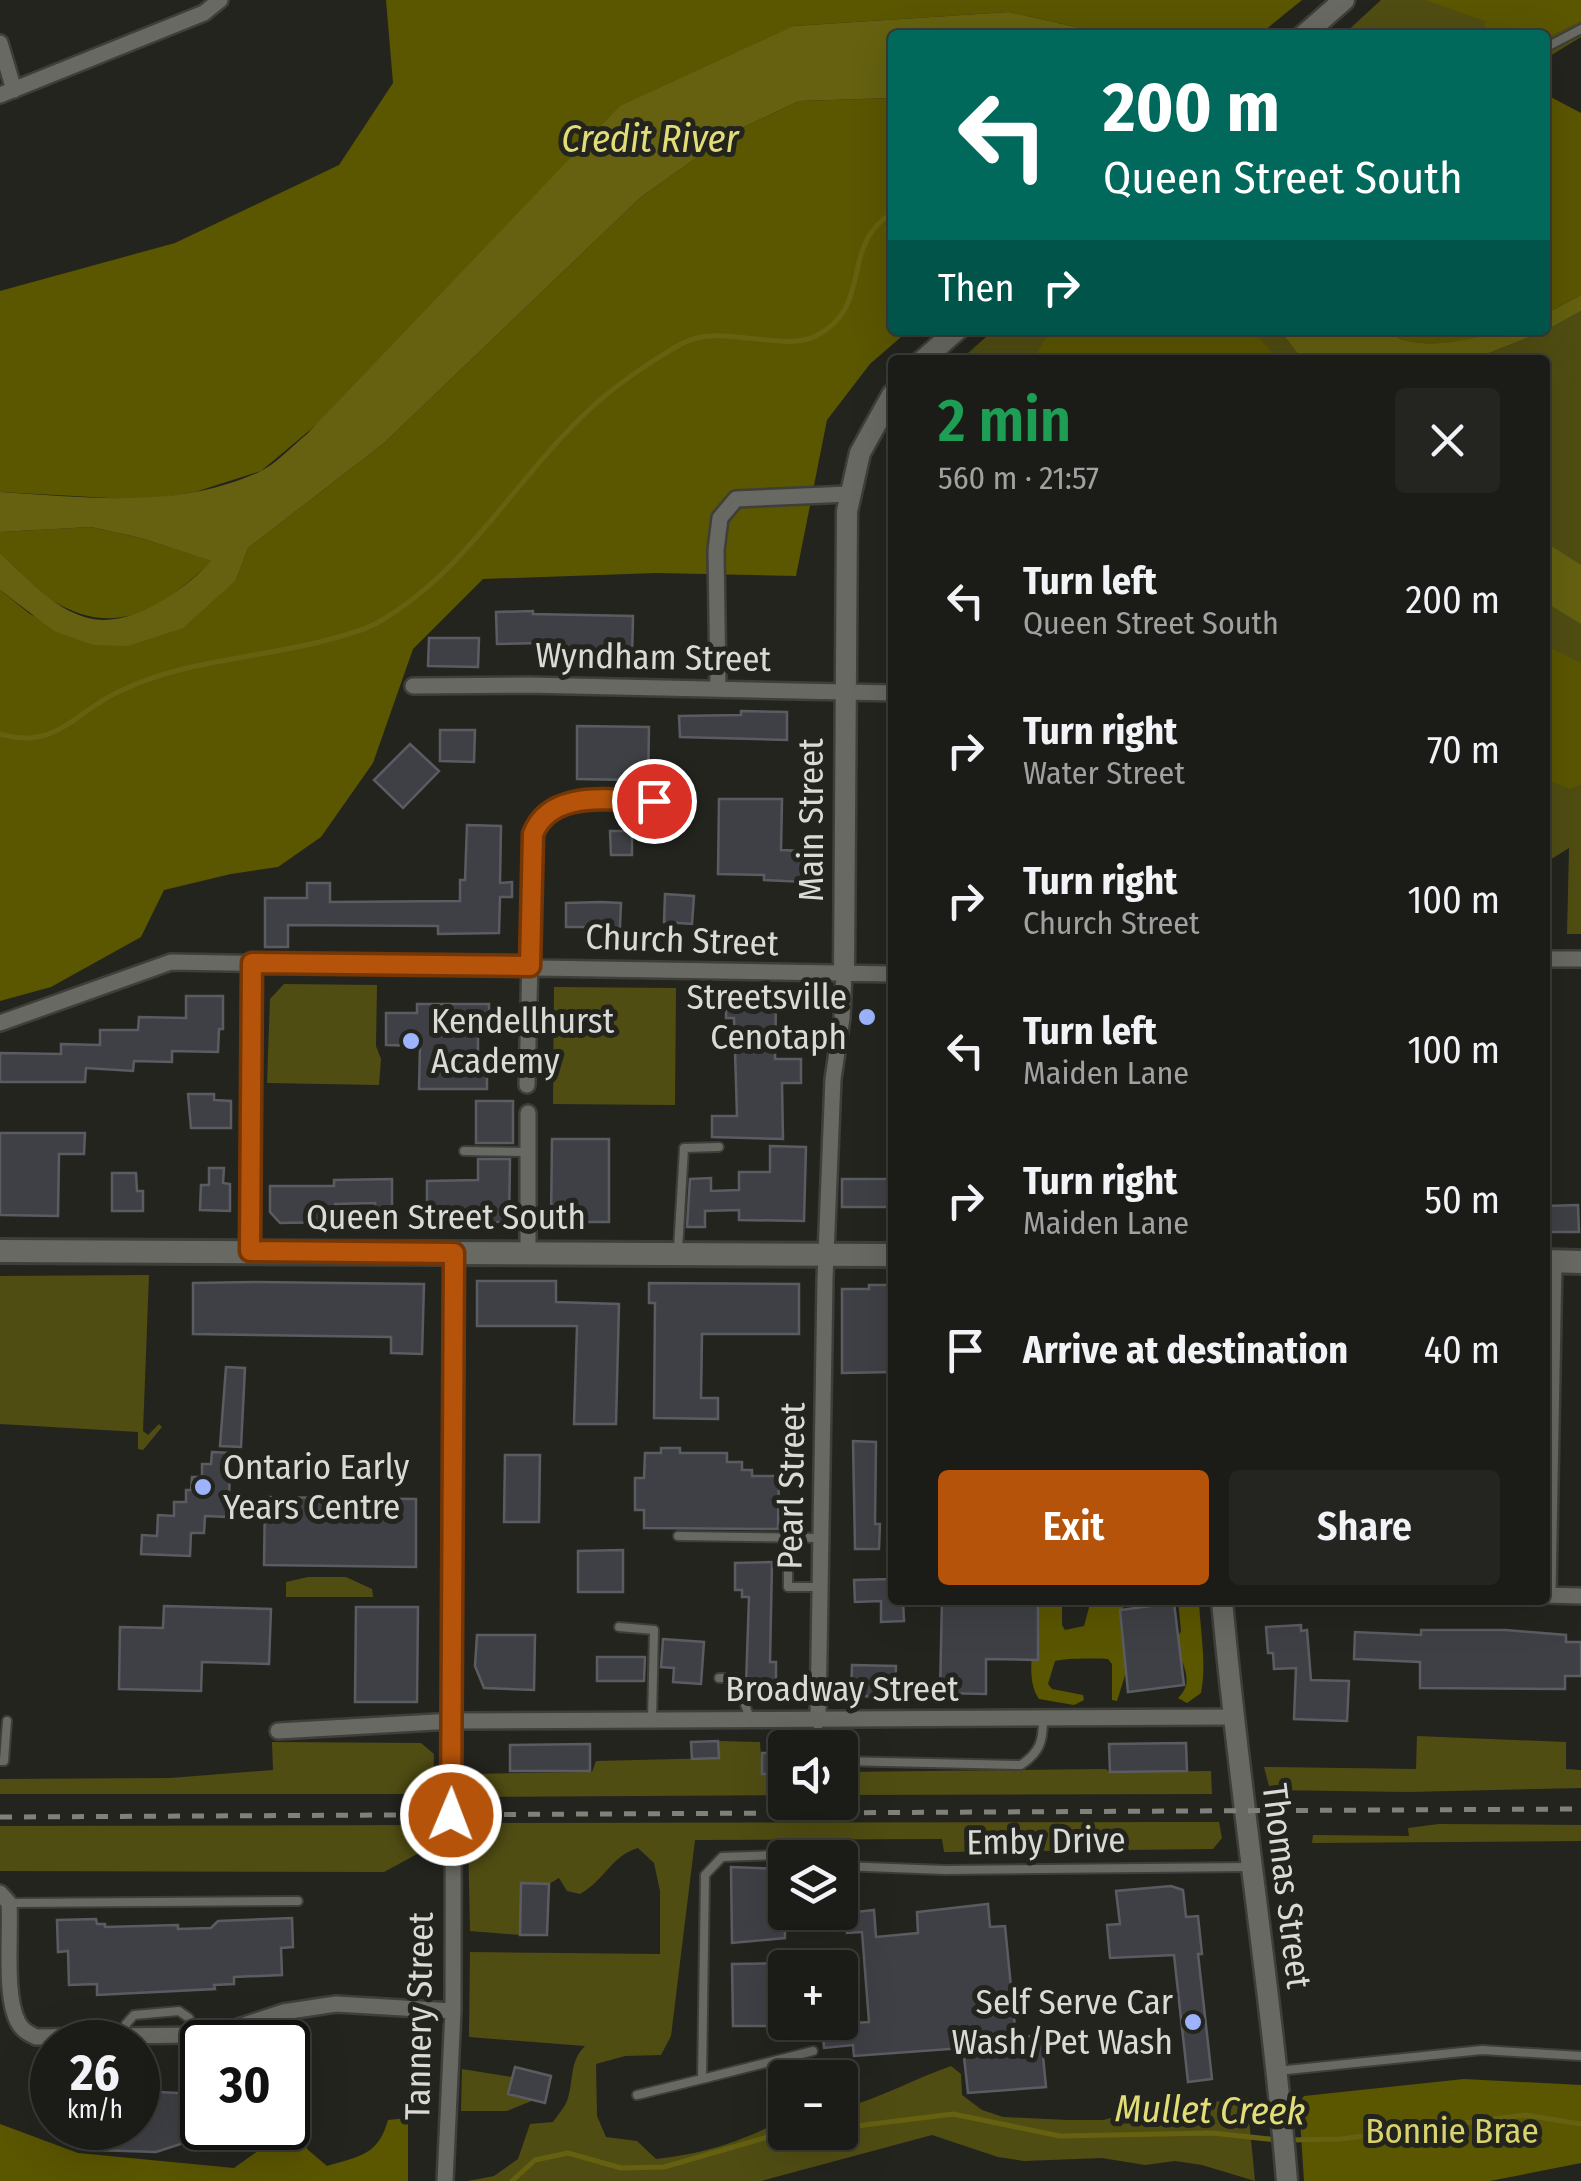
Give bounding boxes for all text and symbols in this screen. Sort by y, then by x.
text: 200 m [1103,66,1280,150]
icon: left [938,70,1068,200]
water label: Credit River [561,116,741,162]
text: Queen Street South [1103,151,1463,205]
icon: right [1034,260,1089,315]
text: Then [938,265,1014,311]
text: 2 min [938,385,1071,457]
button: close [1395,388,1500,493]
text: 560 m · 21:57 [938,459,1099,497]
text: Turn left [1023,558,1157,604]
icon: left [938,573,993,628]
text: 200 m [1405,577,1500,623]
text: Queen Street South [1023,604,1279,642]
street label: Wyndham Street [535,634,772,680]
text: Turn right [1023,708,1177,754]
icon: right [938,723,993,778]
text: 70 m [1427,727,1500,773]
street label: Main Street [790,738,832,902]
text: Water Street [1023,754,1185,792]
pin [612,759,697,844]
icon: arrive [627,774,682,829]
text: Turn right [1023,858,1177,904]
icon: right [938,873,993,928]
text: 100 m [1407,877,1500,923]
text: Church Street [1023,904,1200,942]
street label: Church Street [585,916,780,964]
place label: Streetsville Cenotaph [686,976,847,1058]
place label: Kendellhurst Academy [431,1000,615,1082]
marker: Streetsville Cenotaph [856,1006,878,1028]
text: Turn left [1023,1008,1157,1054]
icon: left [938,1023,993,1078]
text: 100 m [1407,1027,1500,1073]
marker: Kendellhurst Academy [400,1030,422,1052]
text: Maiden Lane [1023,1054,1189,1092]
text: Turn right [1023,1158,1177,1204]
icon: right [938,1173,993,1228]
text: 50 m [1425,1177,1500,1223]
street label: Queen Street South [306,1196,586,1238]
text: Maiden Lane [1023,1204,1189,1242]
icon: arrive [938,1323,993,1378]
text: Arrive at destination [1023,1327,1348,1373]
text: 40 m [1424,1327,1500,1373]
street label: Pearl Street [769,1402,813,1570]
place label: Ontario Early Years Centre [223,1446,410,1528]
button: Exit [938,1470,1209,1585]
button: Share [1229,1470,1500,1585]
marker: Ontario Early Years Centre [192,1476,214,1498]
street label: Broadway Street [725,1668,959,1710]
map controls [768,1730,858,2150]
button: sound [768,1730,858,1820]
position arrow [399,1763,503,1867]
street label: Thomas Street [1254,1781,1320,1991]
street label: Emby Drive [966,1819,1126,1863]
button: layers [768,1840,858,1930]
street label: Tannery Street [396,1911,442,2120]
button: + [768,1950,858,2040]
place label: Self Serve Car Wash/Pet Wash [951,1981,1173,2063]
marker: Self Serve Car Wash/Pet Wash [1182,2011,1204,2033]
speed limit sign: 30 [180,2020,310,2150]
text: 26 [70,2043,120,2103]
button: − [768,2060,858,2150]
water label: Mullet Creek [1114,2085,1306,2135]
text: km/h [67,2095,123,2125]
park label: Bonnie Brae [1365,2110,1539,2152]

